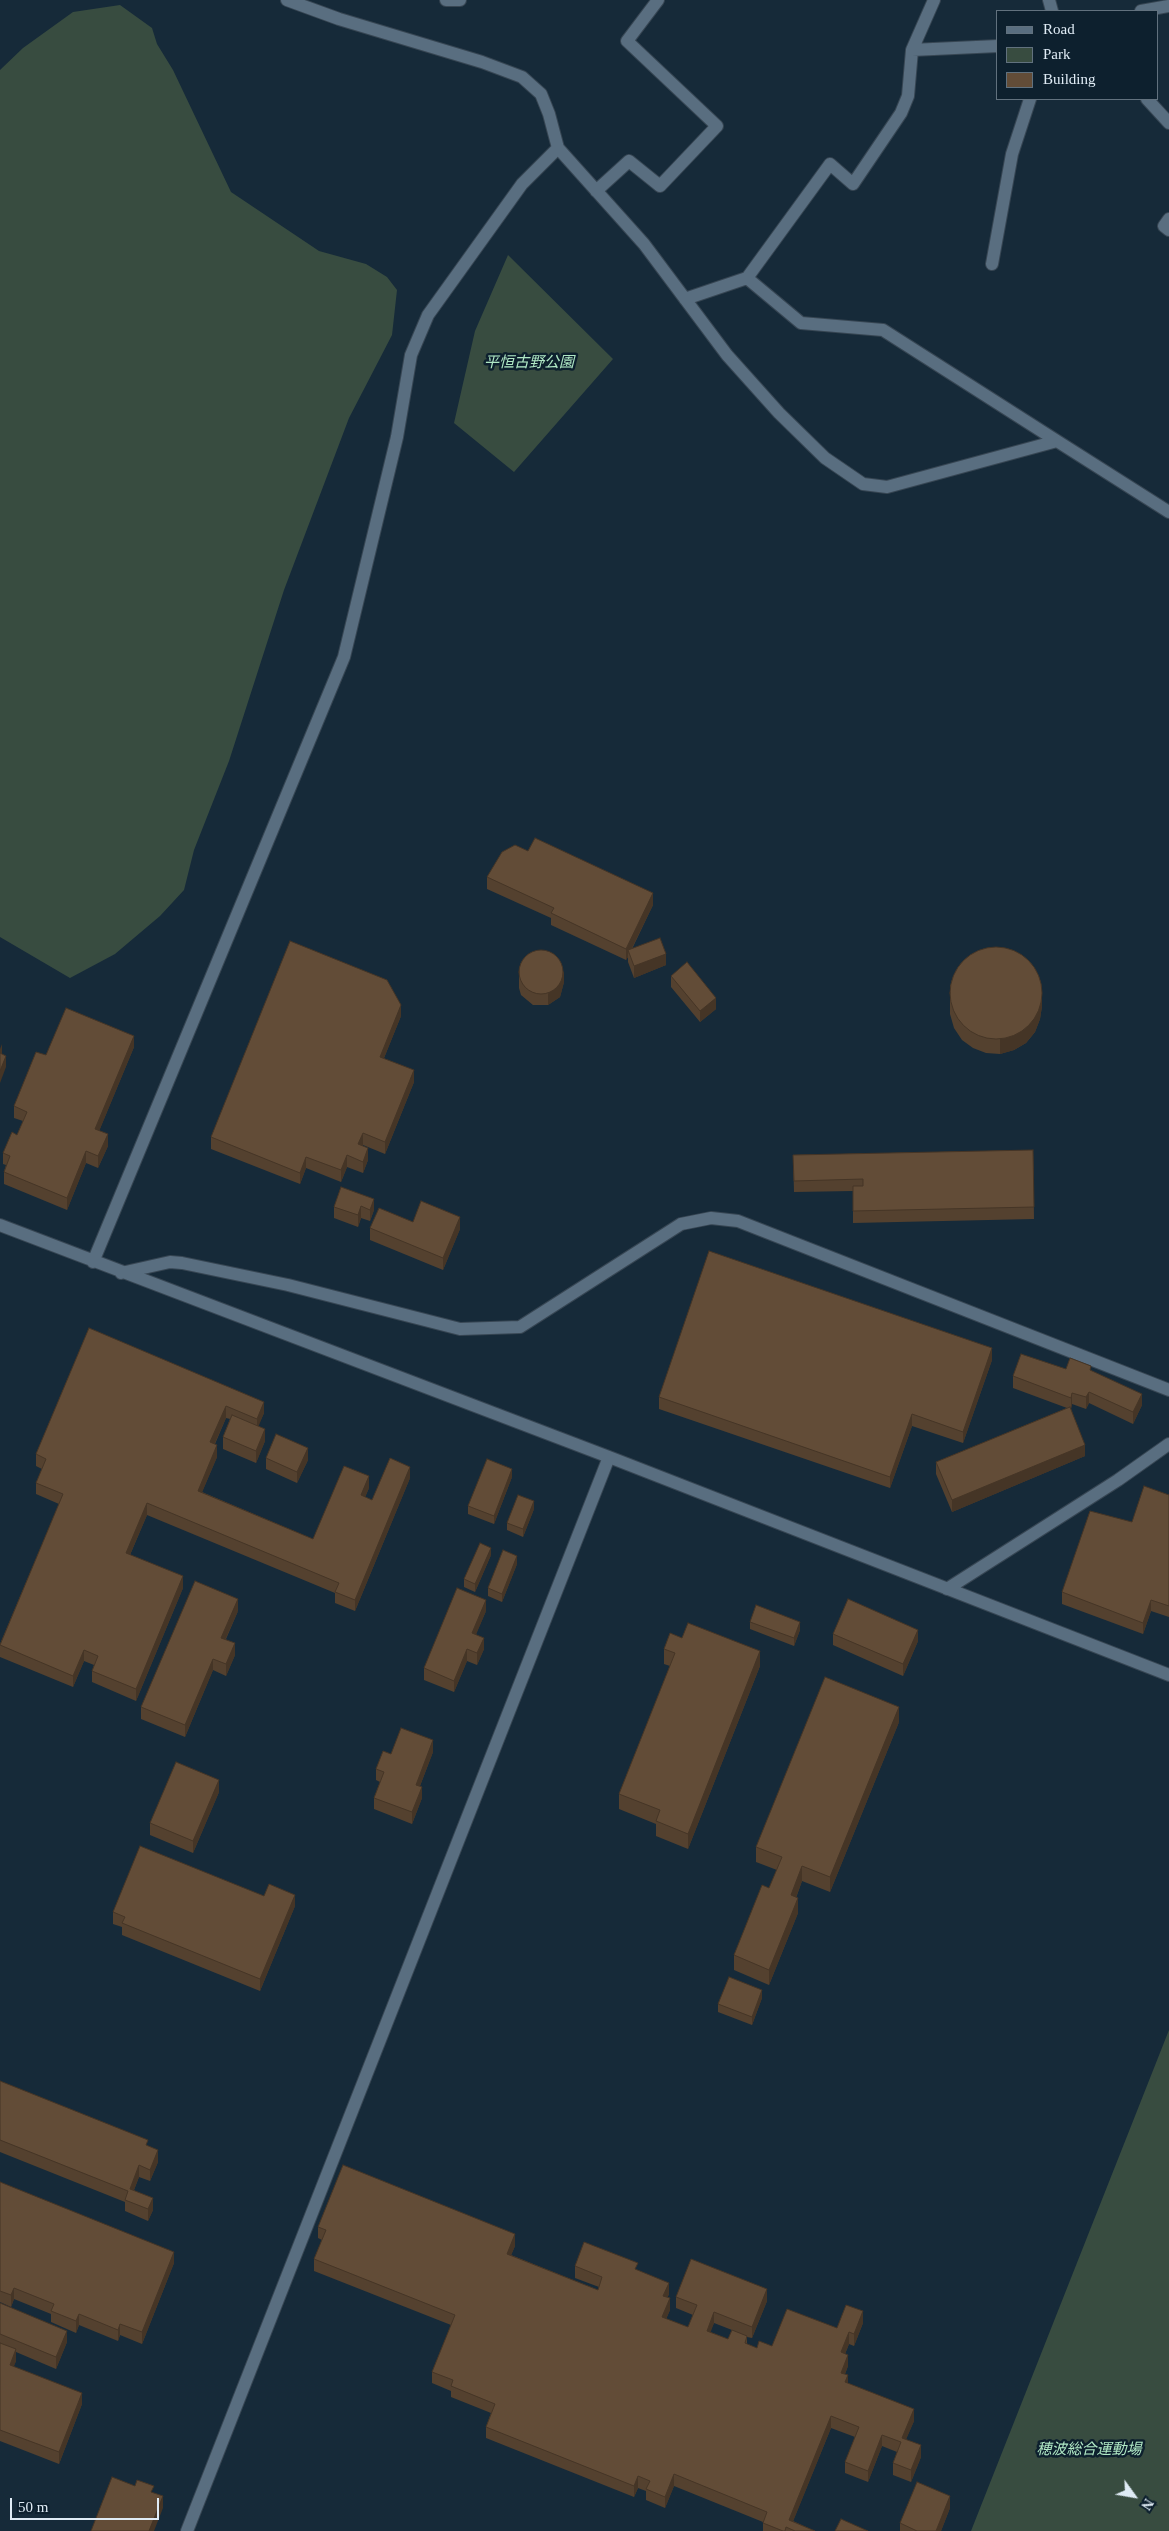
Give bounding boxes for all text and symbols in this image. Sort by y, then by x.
legend [996,10,1159,100]
text: Road [1043,21,1075,37]
text: Park [1043,46,1071,62]
text: Building [1043,71,1096,87]
park label: 平恒古野公園 [484,354,574,372]
park label: 穂波総合運動場 [1037,2441,1141,2459]
north arrow [1109,2471,1159,2521]
scale bar [12,2488,161,2520]
text: N [1138,2496,1156,2512]
text: 50 m [18,2499,48,2515]

